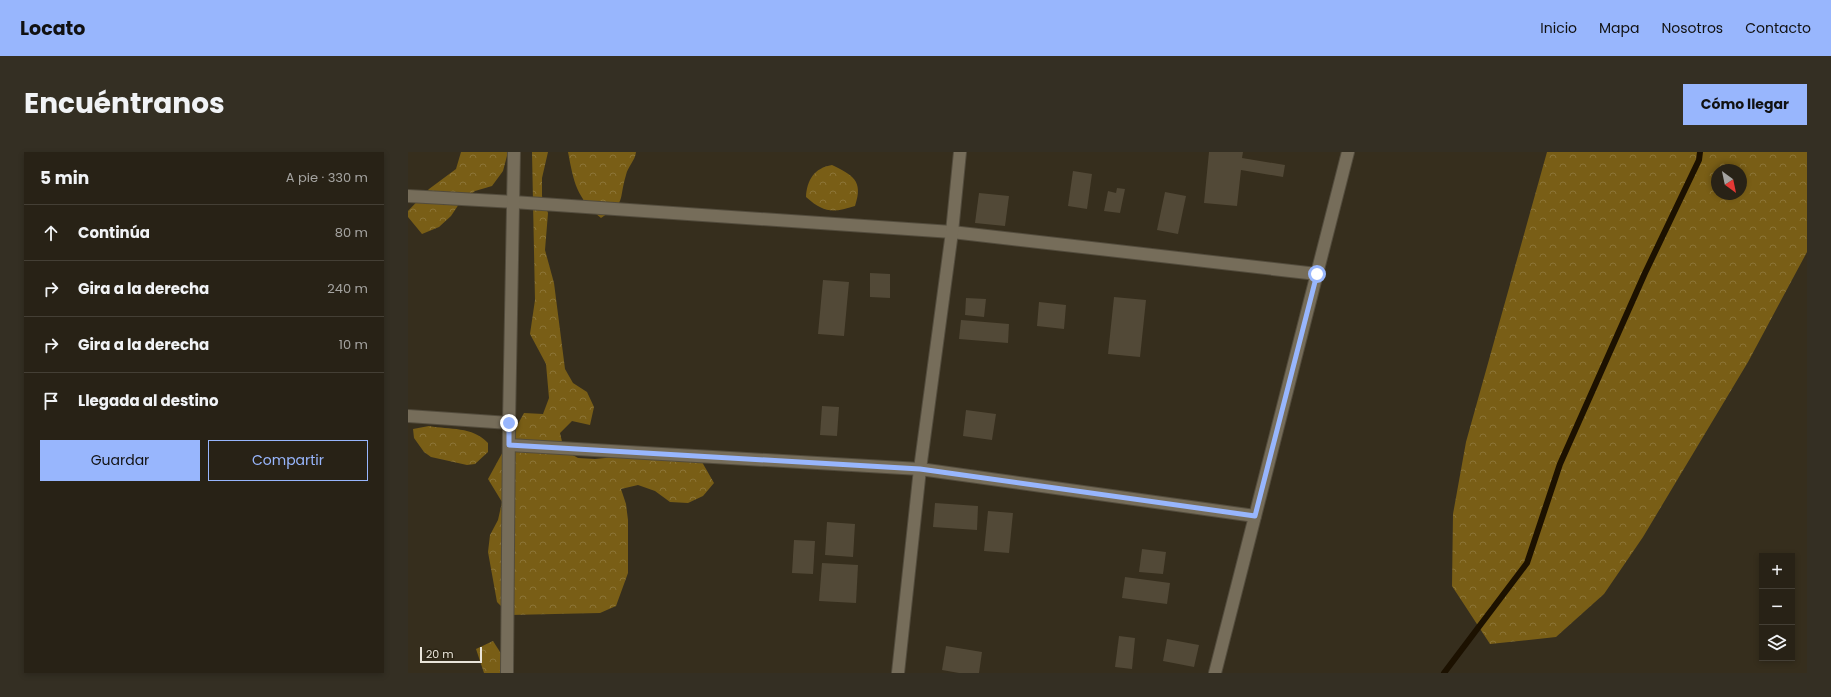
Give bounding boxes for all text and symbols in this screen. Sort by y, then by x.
text: Locato [20,15,85,42]
text: Inicio [1540,18,1577,38]
text: Mapa [1599,18,1640,38]
text: Nosotros [1662,18,1723,38]
text: Contacto [1745,18,1811,38]
text: Encuéntranos [24,84,225,123]
button: Cómo llegar [1683,84,1807,125]
north arrow [1711,164,1747,200]
text: 5 min [40,166,89,190]
text: A pie · 330 m [286,168,368,187]
icon: ahead [40,222,62,244]
text: Continúa [78,222,150,243]
text: 80 m [335,223,368,242]
route start [1308,265,1326,283]
icon: right [40,278,62,300]
text: Gira a la derecha [78,278,209,299]
text: 240 m [327,279,368,298]
icon: right [40,334,62,356]
text: Gira a la derecha [78,334,209,355]
text: 10 m [339,335,368,354]
icon: arrive [40,390,62,412]
text: Llegada al destino [78,390,219,411]
route end [500,414,518,432]
button: Guardar [40,440,200,481]
button: Compartir [208,440,368,481]
map controls [1759,553,1795,661]
button: + [1759,553,1795,589]
button: − [1759,589,1795,625]
button: layers [1759,625,1795,661]
scale bar [420,645,482,664]
text: 20 m [426,646,454,662]

